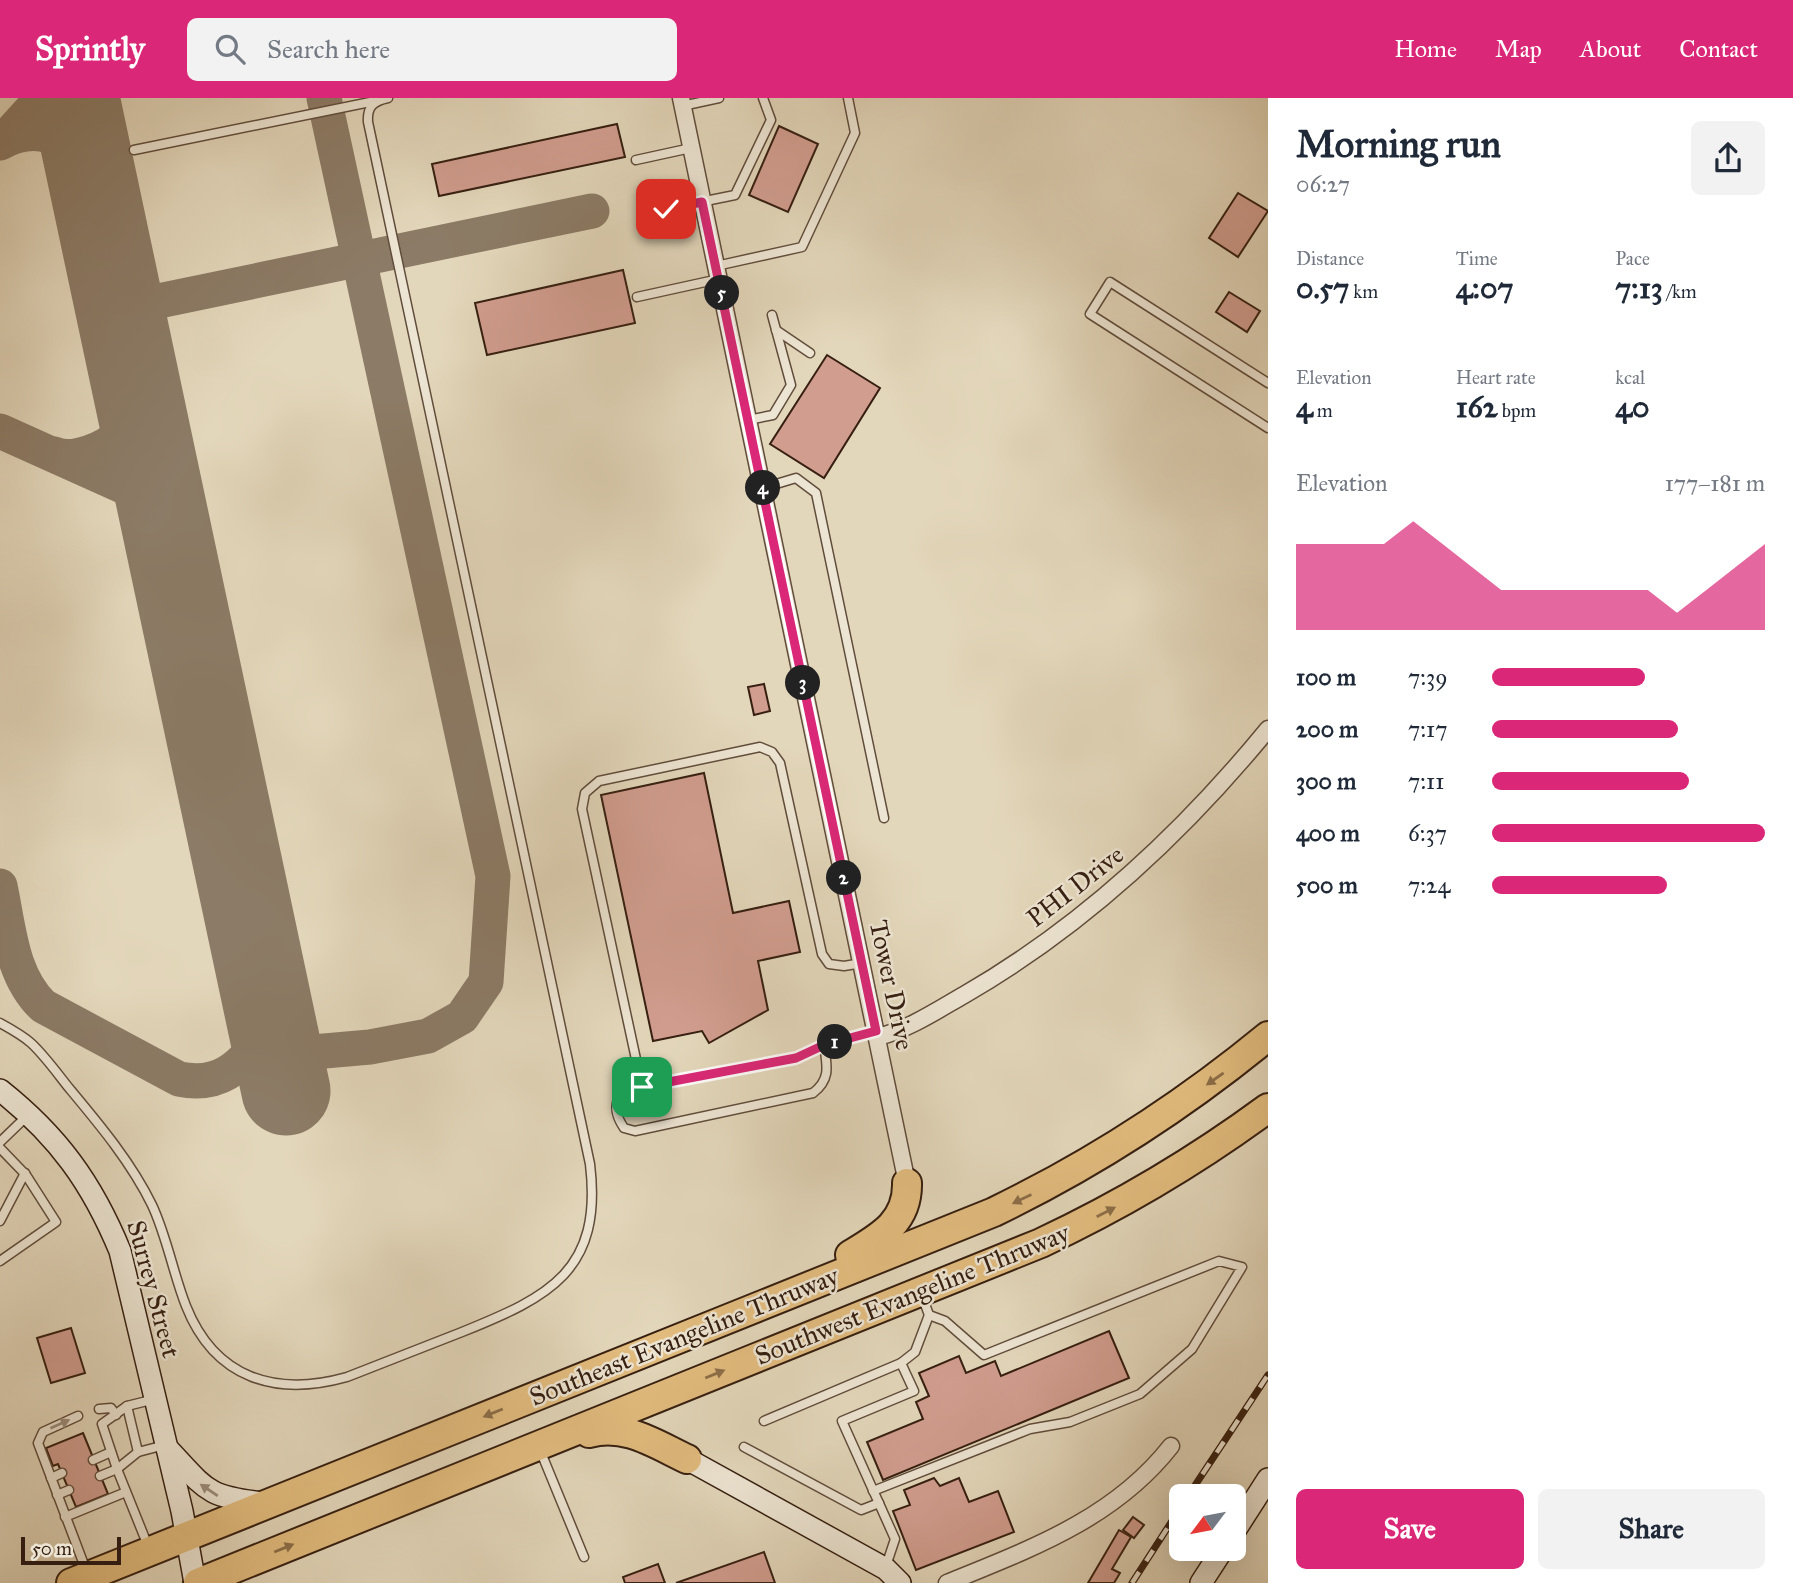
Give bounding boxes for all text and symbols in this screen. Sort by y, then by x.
search box [187,18,677,81]
text: Sprintly [35,29,145,69]
icon: search [211,30,249,68]
text: Search here [267,33,390,65]
text: Home [1394,34,1457,64]
text: Map [1495,34,1542,64]
text: About [1580,34,1641,64]
text: Contact [1679,34,1758,64]
text: Morning run [1296,121,1501,167]
button: share [1691,121,1765,195]
text: 06:27 [1296,170,1350,198]
pin [636,179,696,239]
icon: check [647,190,685,228]
text: Distance [1296,247,1364,270]
text: Time [1456,247,1498,270]
text: Pace [1615,247,1650,270]
text: 0.57 [1296,270,1349,306]
text: 4:07 [1456,270,1513,306]
text: 7:13 [1615,270,1663,306]
pin: 5 [704,276,740,310]
text: km [1349,280,1378,303]
text: /km [1663,280,1697,303]
text: 5 [717,281,726,304]
text: Elevation [1296,366,1371,389]
text: Heart rate [1456,366,1536,389]
text: kcal [1615,366,1645,389]
text: 4 [1296,389,1313,425]
text: 162 [1456,389,1498,425]
text: 40 [1615,389,1650,425]
text: m [1313,399,1333,422]
text: bpm [1498,399,1536,422]
text: Elevation [1296,469,1387,497]
text: 177–181 m [1665,469,1765,497]
pin: 4 [746,470,780,506]
text: 4 [757,476,768,499]
text: 100 m [1296,663,1356,691]
text: 7:39 [1408,663,1448,691]
pin: 3 [786,666,820,700]
text: 3 [799,671,806,694]
text: 200 m [1296,715,1358,743]
text: 7:17 [1408,715,1447,743]
text: 300 m [1296,767,1356,795]
text: 7:11 [1408,767,1444,795]
text: 400 m [1296,819,1360,847]
text: 6:37 [1408,819,1447,847]
street label: PHI Drive [1020,838,1130,934]
pin: 2 [826,860,862,896]
text: 2 [839,866,848,889]
text: 500 m [1296,871,1358,899]
text: 7:24 [1408,871,1450,899]
street label: Tower Drive [863,917,921,1053]
pin: 1 [818,1024,852,1060]
text: 1 [831,1030,838,1053]
pin [612,1057,672,1117]
icon: arrive [623,1068,661,1106]
one-way arrow [1206,1072,1224,1086]
one-way arrow [1012,1193,1032,1204]
one-way arrow [1096,1206,1116,1217]
street label: Southwest Evangeline Thruway [750,1216,1075,1372]
street label: Surrey Street [120,1217,188,1361]
street label: Southeast Evangeline Thruway [525,1259,844,1413]
one-way arrow [705,1368,726,1379]
one-way arrow [482,1407,503,1418]
one-way arrow [50,1418,71,1429]
one-way arrow [200,1483,218,1497]
north arrow [1169,1484,1246,1561]
map controls [1169,1484,1246,1561]
button: Save [1296,1489,1524,1569]
button: Share [1538,1489,1765,1569]
scale bar [21,1534,121,1566]
text: 50 m [32,1537,72,1560]
one-way arrow [273,1543,294,1554]

